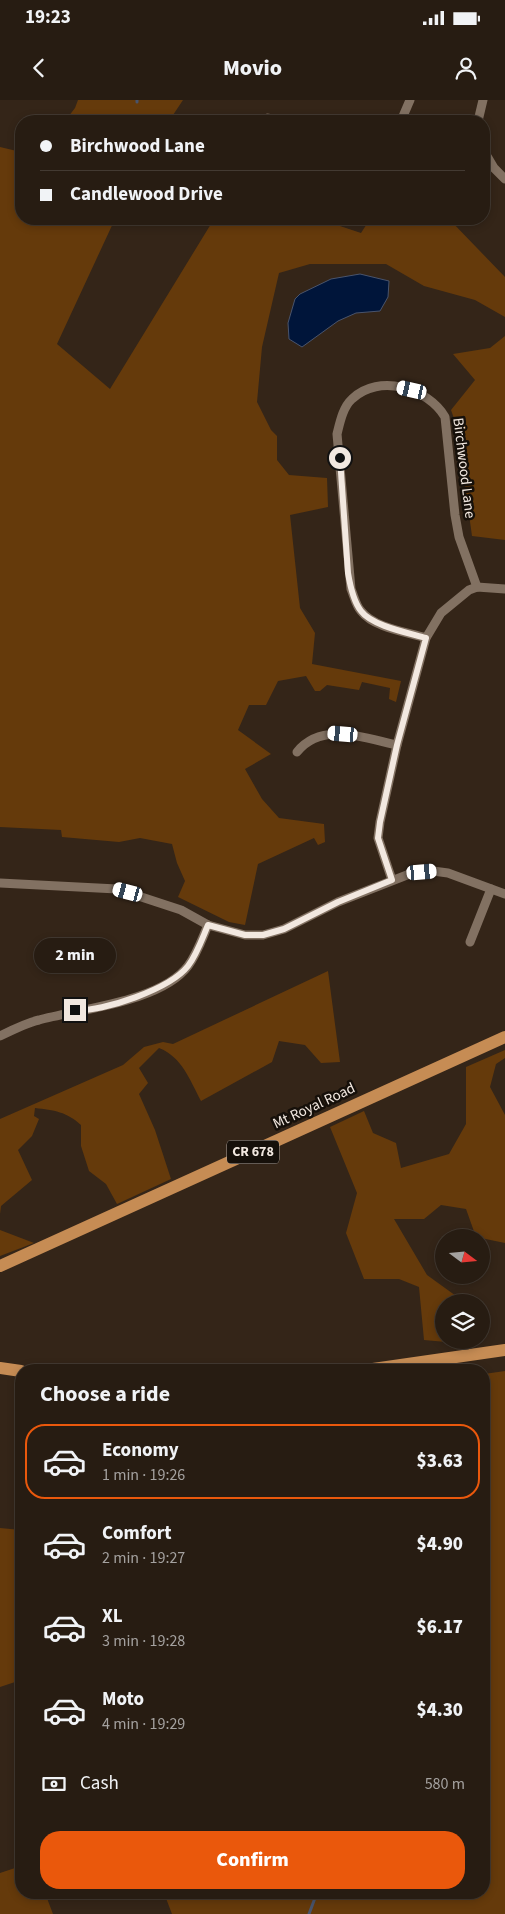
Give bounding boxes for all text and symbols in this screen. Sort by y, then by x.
text: 19:23 [25,4,71,31]
text: Movio [223,52,282,84]
icon: back [25,54,53,82]
icon: person [452,54,480,82]
text: Birchwood Lane [70,133,205,160]
text: Candlewood Drive [70,181,223,208]
car [395,379,428,401]
street label: Birchwood Lane [447,416,481,520]
route start [329,447,351,469]
car [327,725,358,743]
car [406,863,437,881]
car [111,881,144,903]
callout: 2 min [34,938,116,972]
text: 2 min [55,944,95,966]
route end [64,999,86,1021]
street label: Mt Royal Road [269,1078,359,1134]
road number: CR 678 [227,1140,279,1164]
north arrow [435,1229,490,1284]
map controls [435,1229,490,1349]
button: layers [435,1294,490,1349]
text: Choose a ride [40,1378,170,1410]
text: Economy [102,1437,179,1464]
icon: car [42,1439,87,1484]
text: $3.63 [417,1448,463,1475]
text: 1 min · 19:26 [102,1464,185,1486]
text: Comfort [102,1520,172,1547]
icon: car [42,1522,87,1567]
text: $4.90 [417,1531,463,1558]
text: 2 min · 19:27 [102,1547,185,1569]
text: XL [102,1603,123,1630]
icon: car [42,1605,87,1650]
text: $6.17 [417,1614,463,1641]
text: 3 min · 19:28 [102,1630,185,1652]
text: Moto [102,1686,144,1713]
icon: car [42,1688,87,1733]
text: $4.30 [417,1697,463,1724]
text: 4 min · 19:29 [102,1713,185,1735]
icon: cash [40,1770,68,1798]
text: Cash [80,1770,119,1797]
text: 580 m [425,1773,465,1795]
button: Confirm [40,1831,465,1889]

